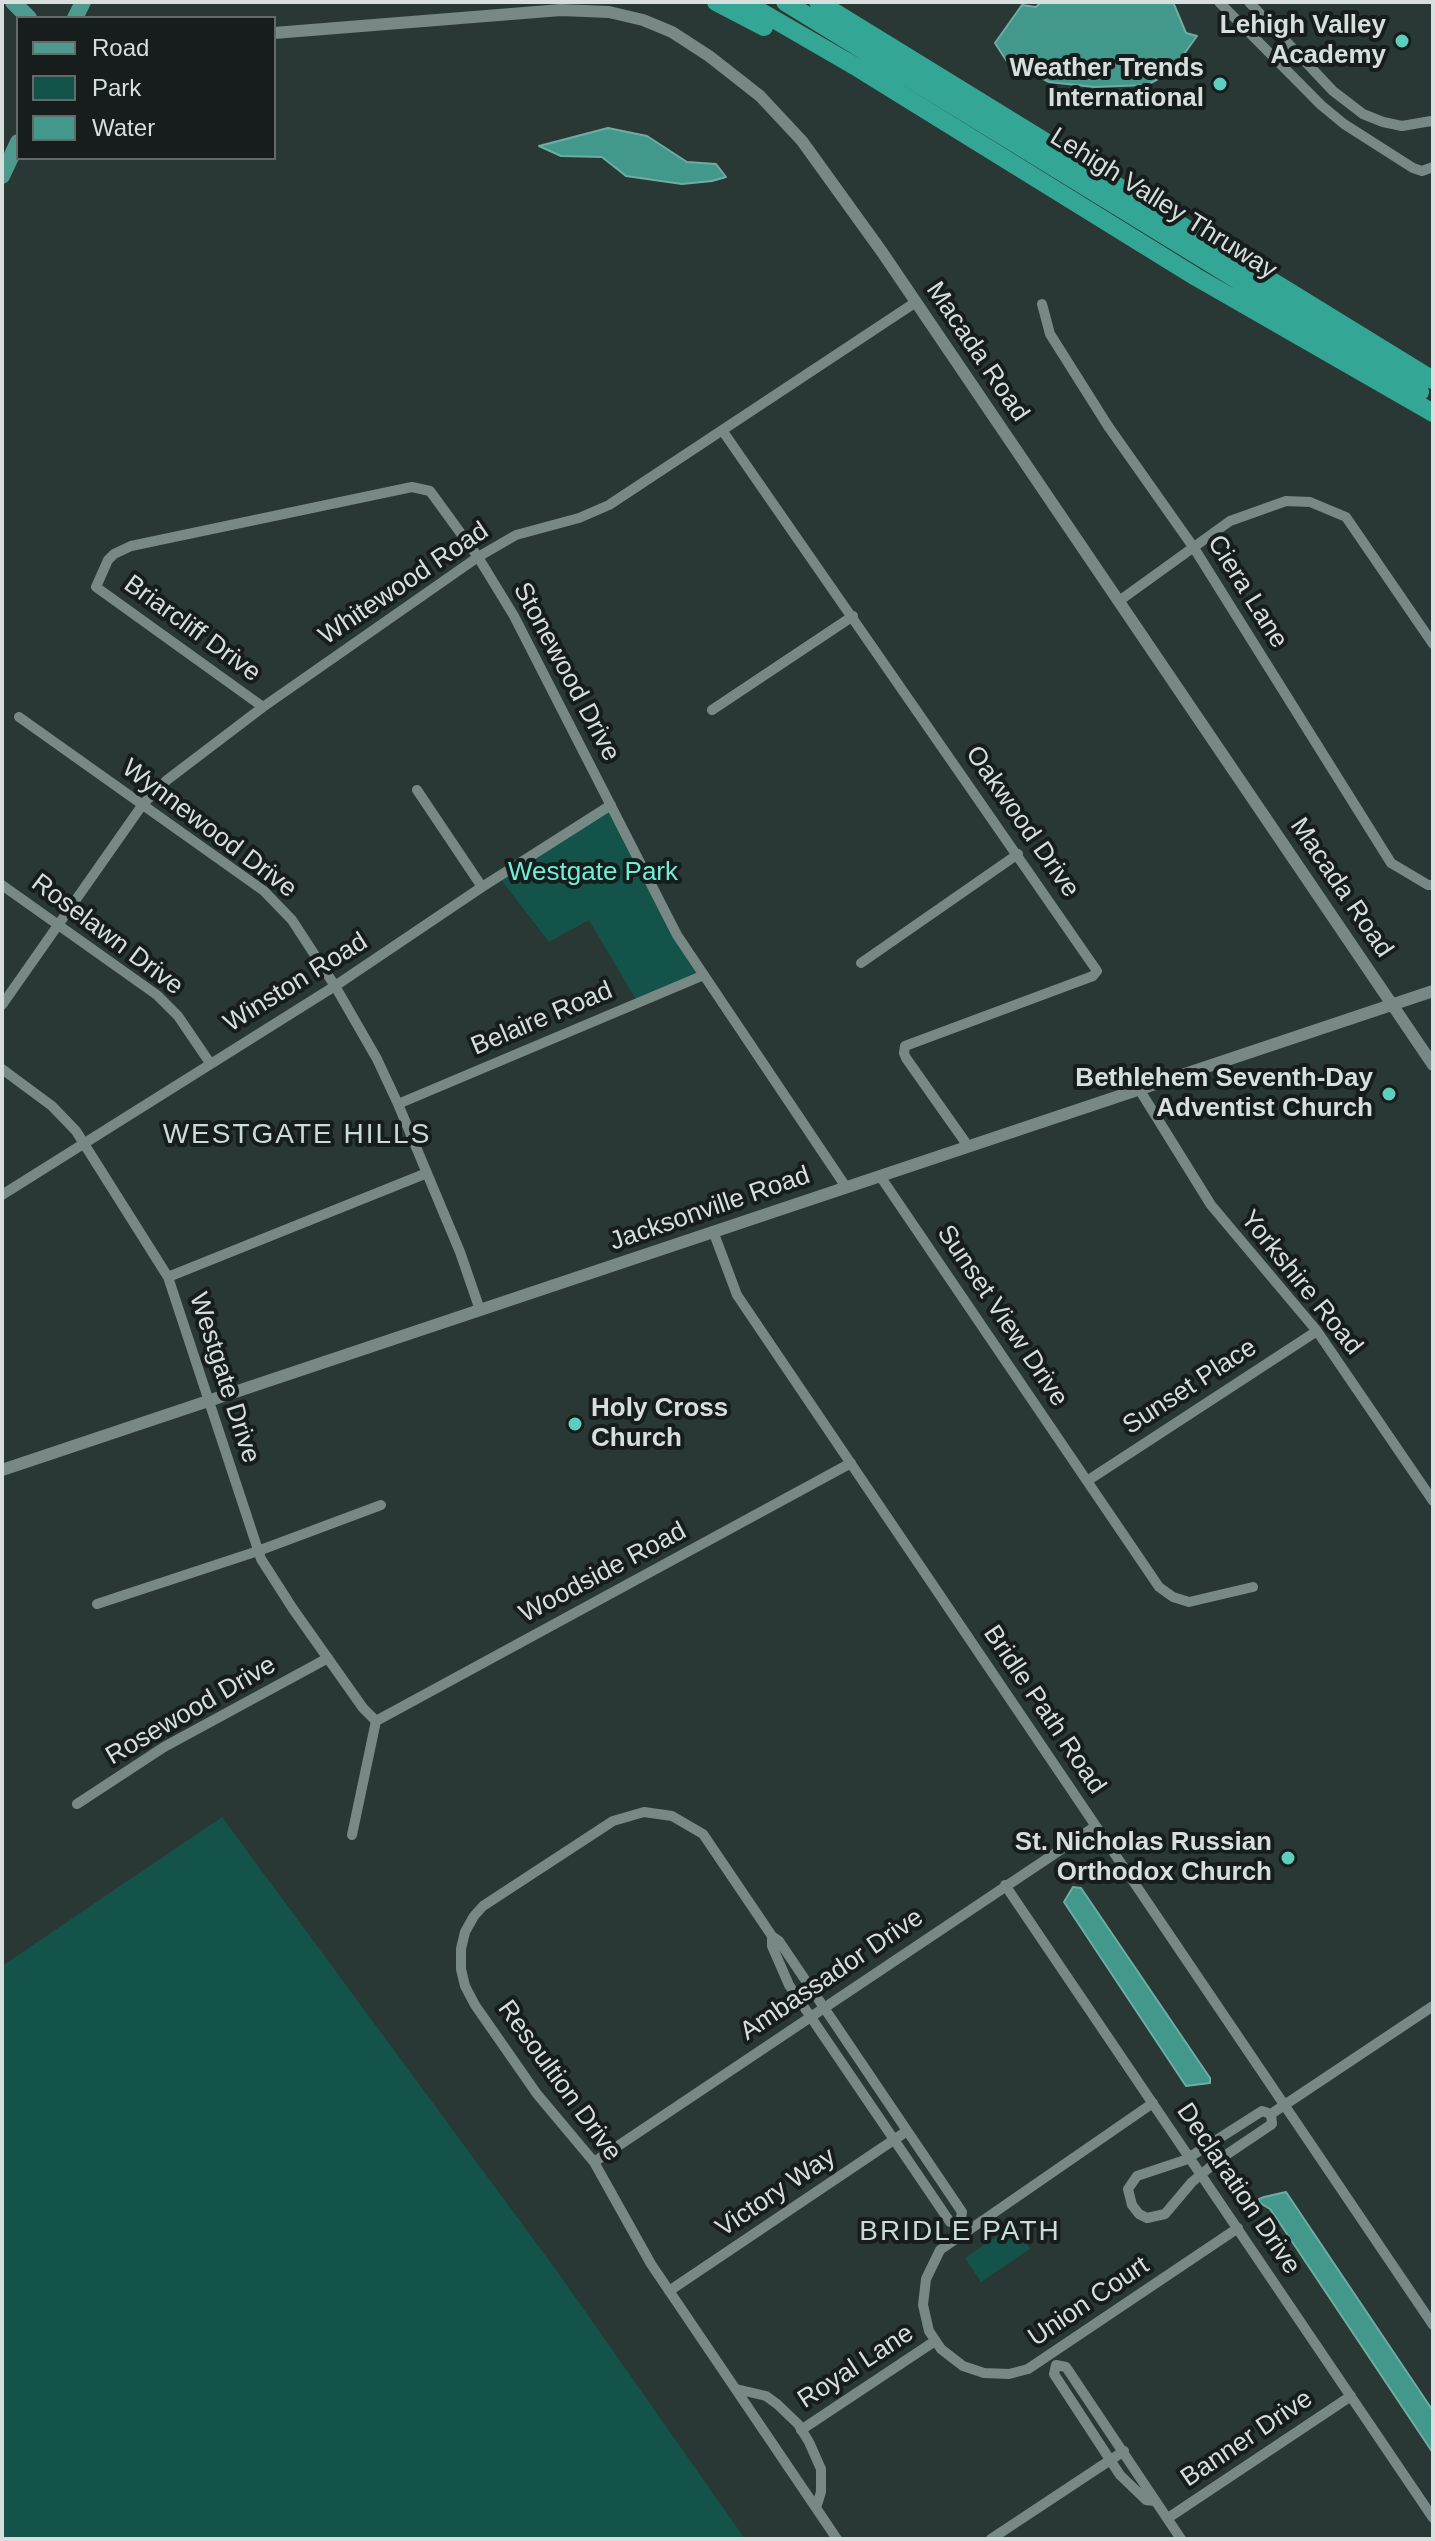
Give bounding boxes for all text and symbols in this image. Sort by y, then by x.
place label: Lehigh Valley Academy [1220,10,1386,72]
legend [16,16,276,160]
marker: Lehigh Valley Academy [1393,32,1411,50]
text: Road [92,34,149,61]
place label: Weather Trends International [1009,53,1204,114]
text: Park [92,74,141,101]
marker: Weather Trends International [1211,75,1229,93]
text: Water [92,114,155,141]
street label: Lehigh Valley Thruway [1044,122,1282,286]
street label: Macada Road [919,276,1035,428]
street label: Whitewood Road [313,516,495,652]
street label: Ciera Lane [1200,530,1294,654]
street label: Briarcliff Drive [118,569,266,689]
street label: Stonewood Drive [506,577,626,767]
street label: Oakwood Drive [958,740,1086,904]
street label: Wynnewood Drive [115,753,303,905]
street label: Macada Road [1283,812,1399,964]
park label: Westgate Park [508,857,678,889]
street label: Roselawn Drive [25,868,189,1002]
street label: Winston Road [218,927,374,1039]
street label: Belaire Road [467,975,617,1063]
place label: Bethlehem Seventh-Day Adventist Church [1075,1063,1373,1124]
marker: Bethlehem Seventh-Day Adventist Church [1380,1085,1398,1103]
district label: WESTGATE HILLS [163,1118,431,1152]
street label: Jacksonville Road [606,1160,814,1258]
street label: Yorkshire Road [1233,1204,1369,1362]
street label: Sunset View Drive [930,1219,1074,1413]
street label: Westgate Drive [182,1289,266,1467]
street label: Sunset Place [1117,1332,1263,1442]
place label: Holy Cross Church [591,1393,728,1454]
marker: Holy Cross Church [566,1415,584,1433]
street label: Woodside Road [514,1516,692,1630]
street label: Bridle Path Road [976,1620,1112,1800]
street label: Rosewood Drive [101,1650,281,1772]
place label: St. Nicholas Russian Orthodox Church [1015,1827,1272,1888]
marker: St. Nicholas Russian Orthodox Church [1279,1849,1297,1867]
street label: Ambassador Drive [735,1902,929,2048]
street label: Resoultion Drive [490,1995,628,2167]
street label: Declaration Drive [1169,2098,1307,2280]
street label: Victory Way [710,2142,842,2244]
district label: BRIDLE PATH [859,2215,1061,2249]
street label: Union Court [1023,2250,1155,2354]
street label: Royal Lane [792,2318,920,2416]
street label: Banner Drive [1175,2384,1319,2494]

